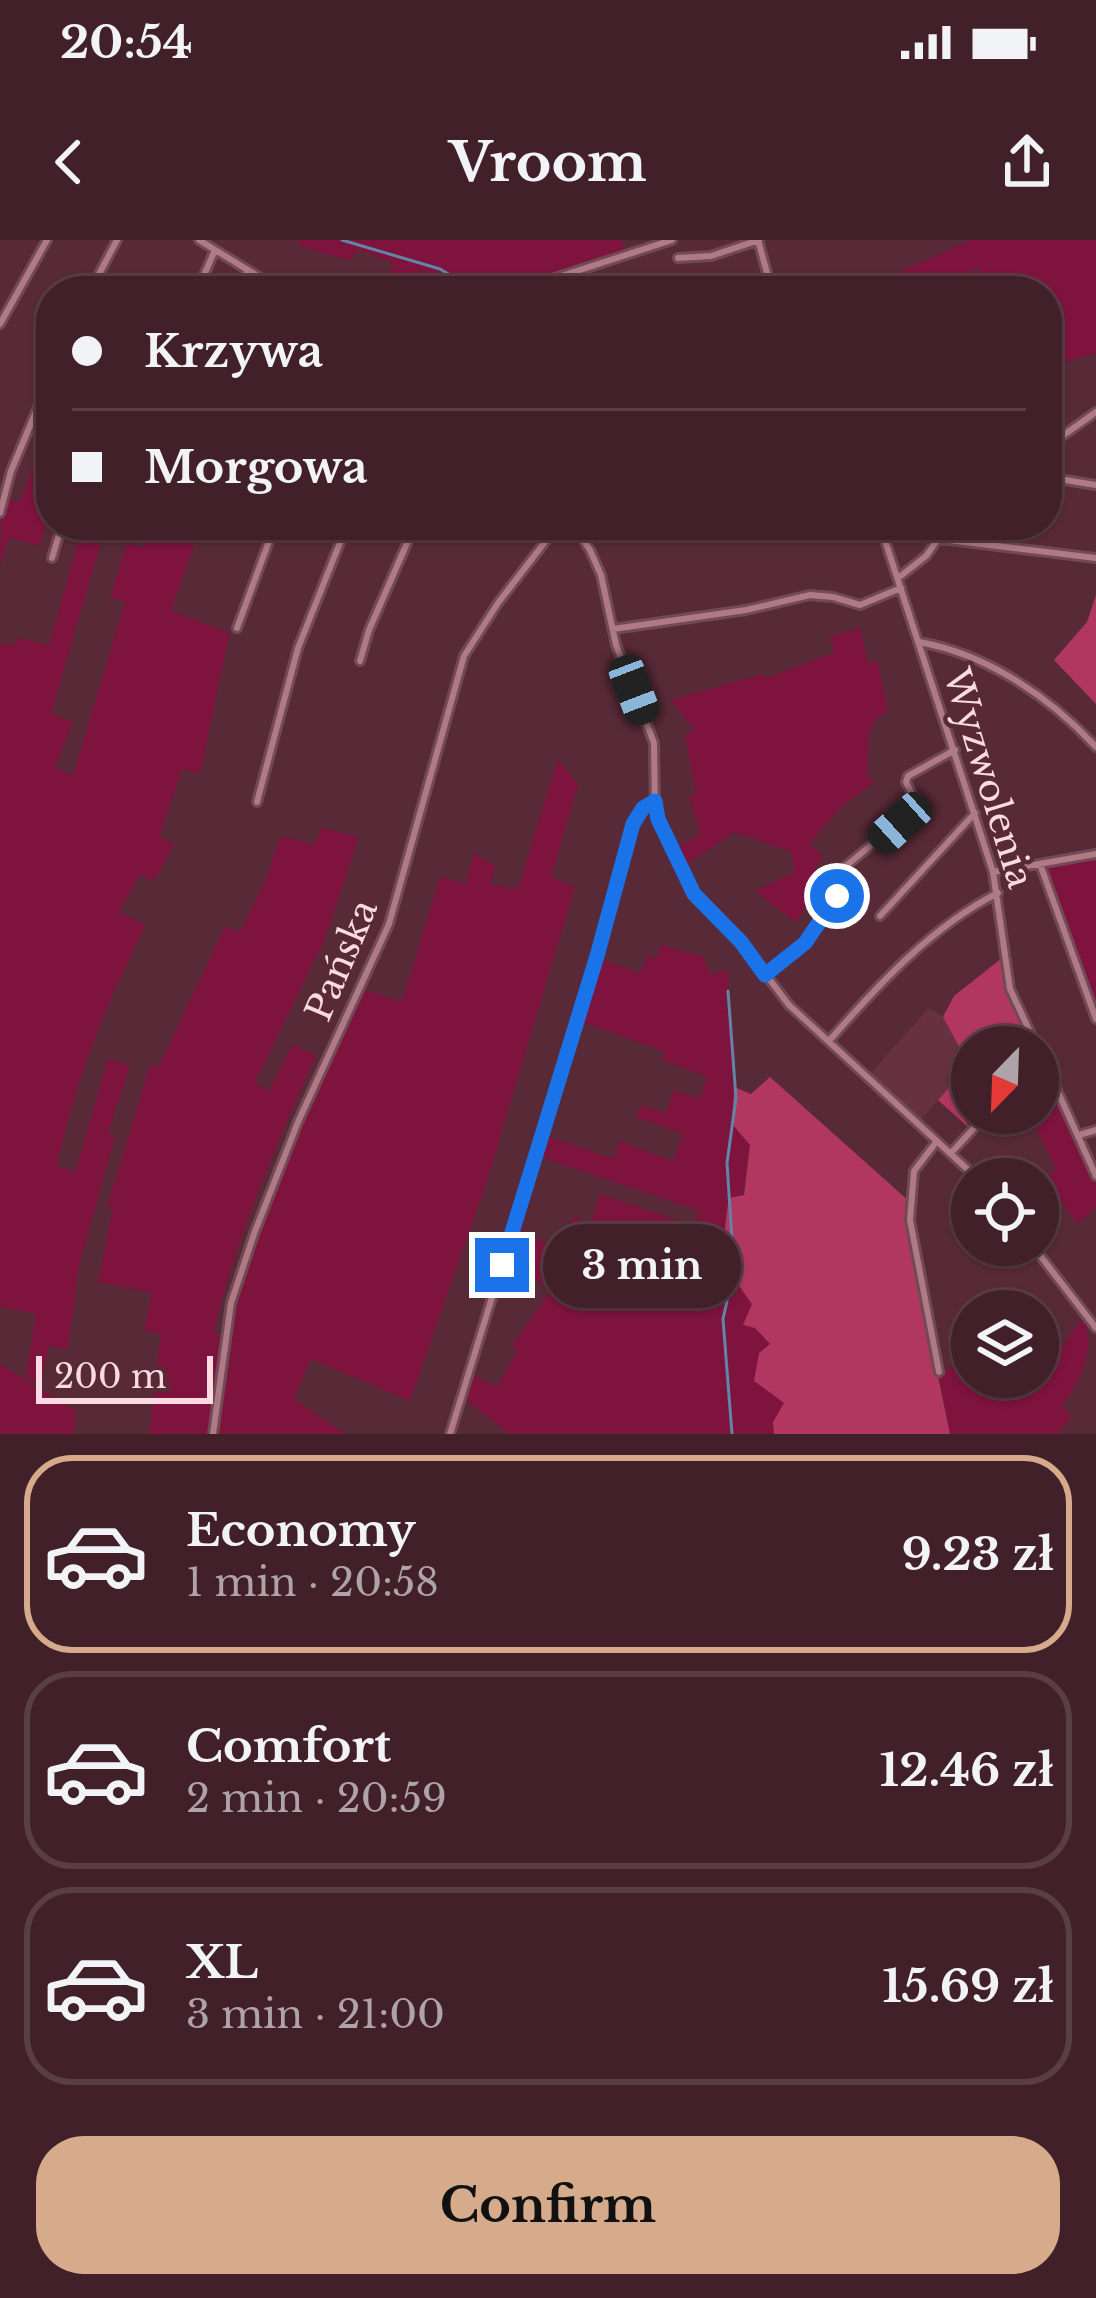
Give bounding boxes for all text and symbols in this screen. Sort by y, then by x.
text: 20:54 [60,14,193,70]
icon: back [36,129,102,195]
text: Vroom [449,129,647,196]
icon: share [994,129,1060,195]
text: Krzywa [144,323,323,379]
text: Morgowa [144,439,368,495]
car [604,650,664,730]
street label: Wyzwolenia [934,662,1043,893]
car [861,786,939,860]
route start [810,869,864,923]
street label: Pańska [296,893,387,1028]
north arrow [951,1026,1059,1134]
map controls [951,1026,1059,1398]
button: locate [951,1158,1059,1266]
callout: 3 min [544,1223,742,1307]
route end [475,1238,529,1292]
text: 3 min [582,1241,702,1290]
button: layers [951,1290,1059,1398]
scale bar [36,1350,213,1403]
text: 200 m [54,1356,166,1397]
icon: car [42,1500,150,1608]
text: Economy [186,1502,416,1558]
text: 9.23 zł [902,1526,1054,1582]
text: 1 min · 20:58 [186,1558,439,1607]
icon: car [42,1716,150,1824]
text: Comfort [186,1718,391,1774]
text: 12.46 zł [880,1742,1054,1798]
text: 2 min · 20:59 [186,1774,447,1823]
icon: car [42,1932,150,2040]
text: XL [186,1934,258,1990]
text: 15.69 zł [882,1958,1054,2014]
text: 3 min · 21:00 [186,1990,445,2039]
button: Confirm [36,2136,1060,2274]

